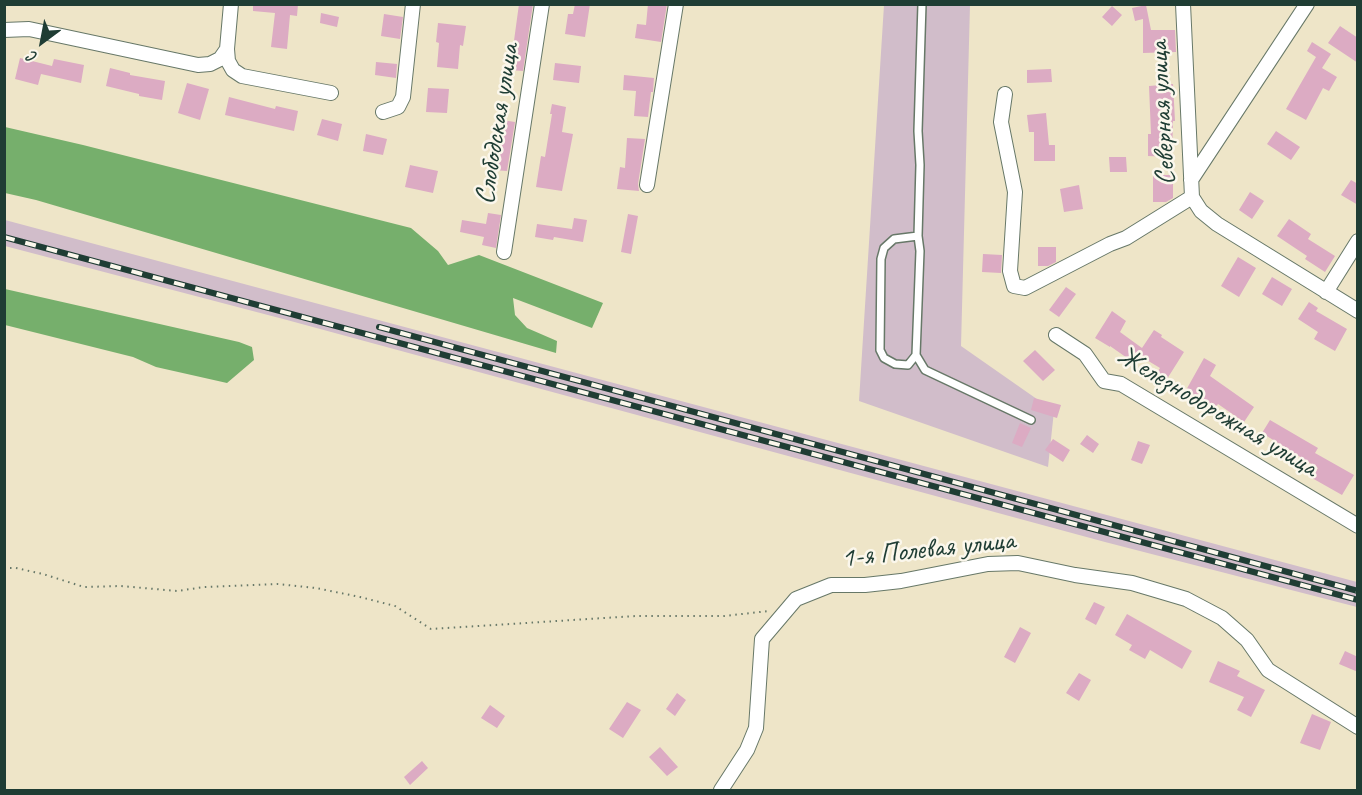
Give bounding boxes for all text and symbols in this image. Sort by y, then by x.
north arrow [12,12,72,72]
street label: Северная улица [1142,40,1184,186]
street label: Слободская улица [469,41,527,207]
text: С [24,47,41,68]
street label: Железнодорожная улица [1111,339,1323,485]
street label: 1-я Полевая улица [840,524,1016,576]

